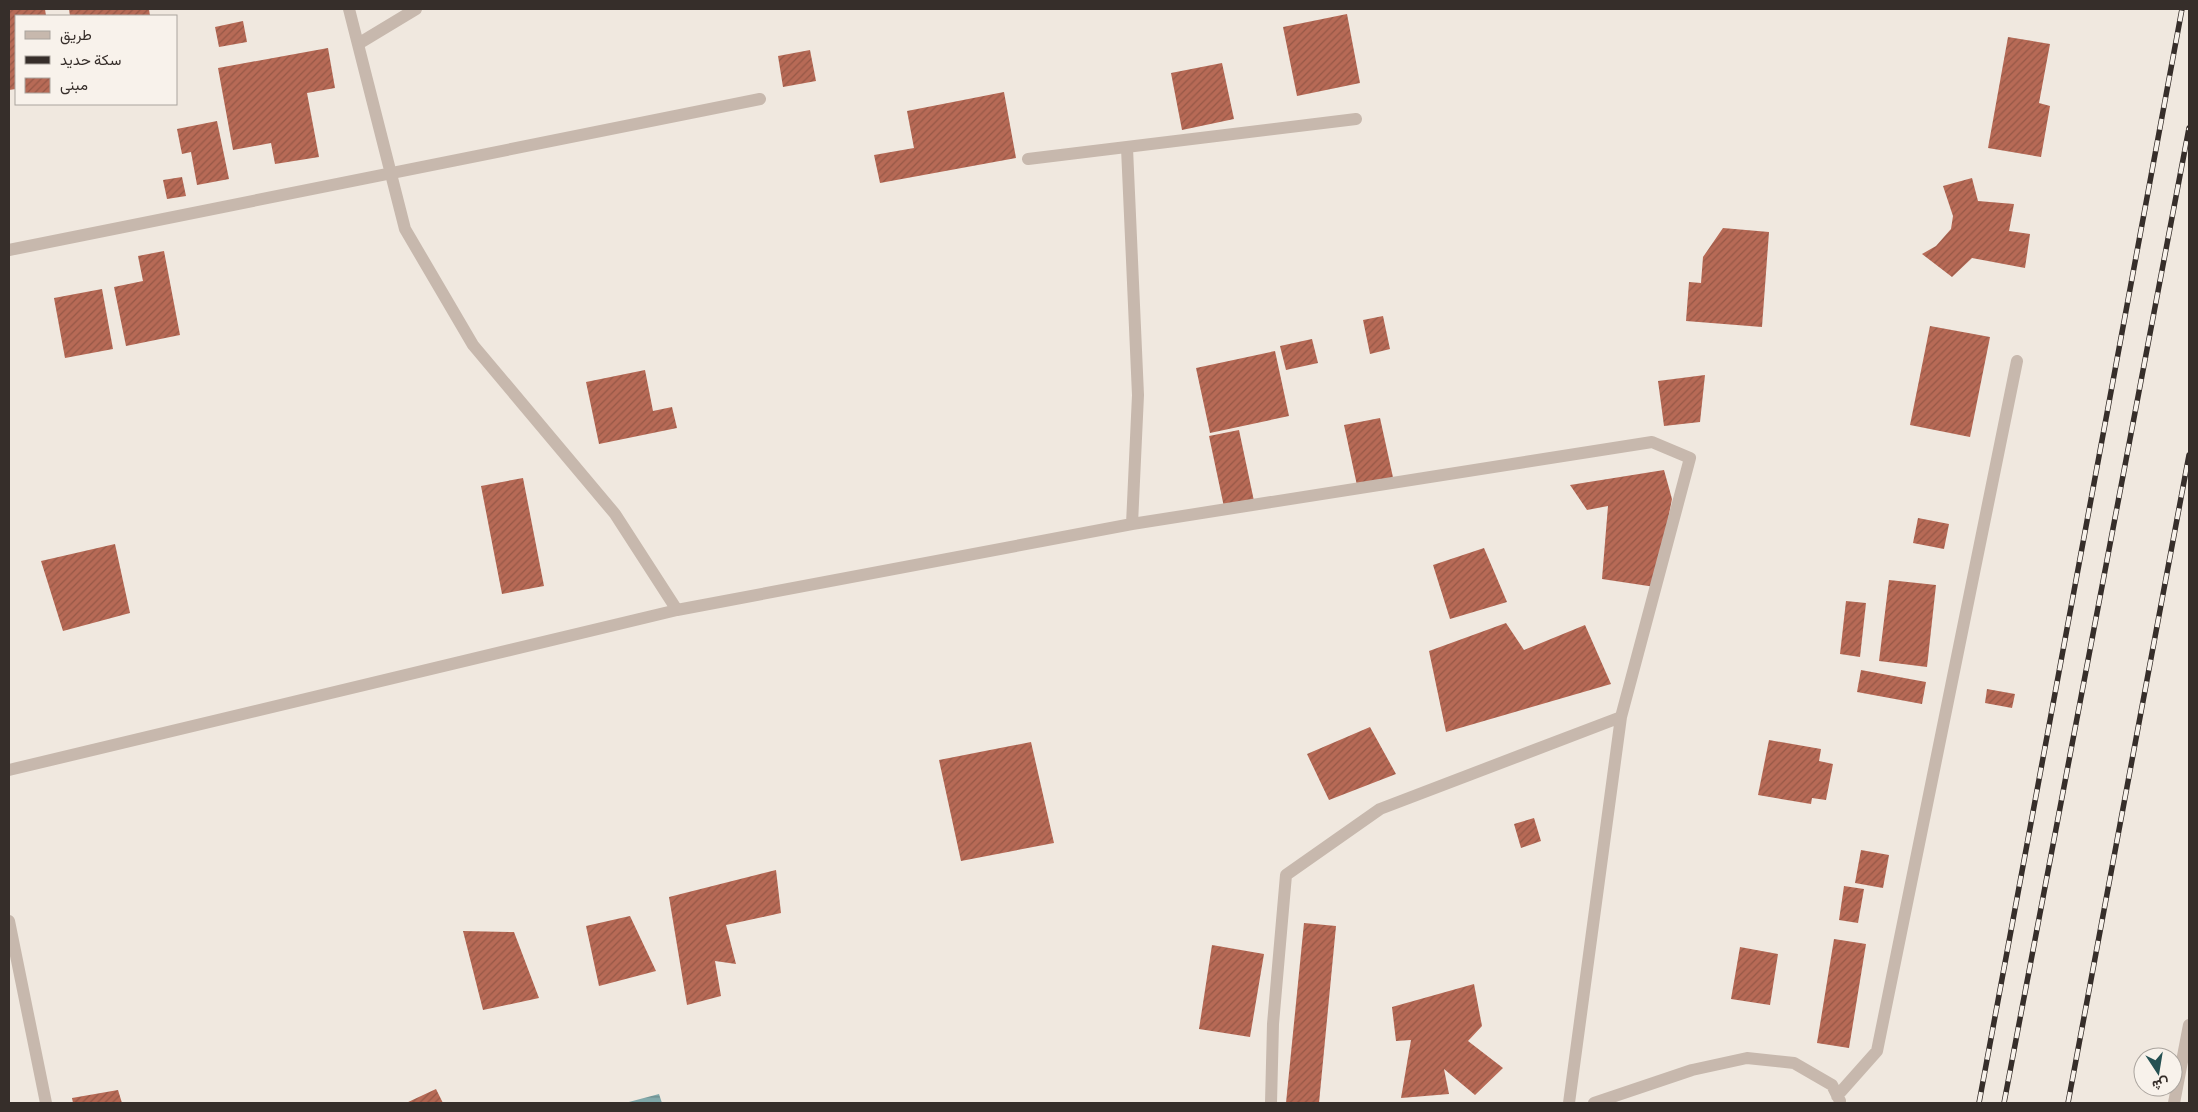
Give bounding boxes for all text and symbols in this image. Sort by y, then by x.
legend [15,15,178,105]
text: طريق [60,25,92,45]
text: سكة حديد [60,50,121,69]
text: مبنى [60,75,88,95]
north arrow [2133,1047,2183,1097]
text: ش [2150,1074,2171,1095]

